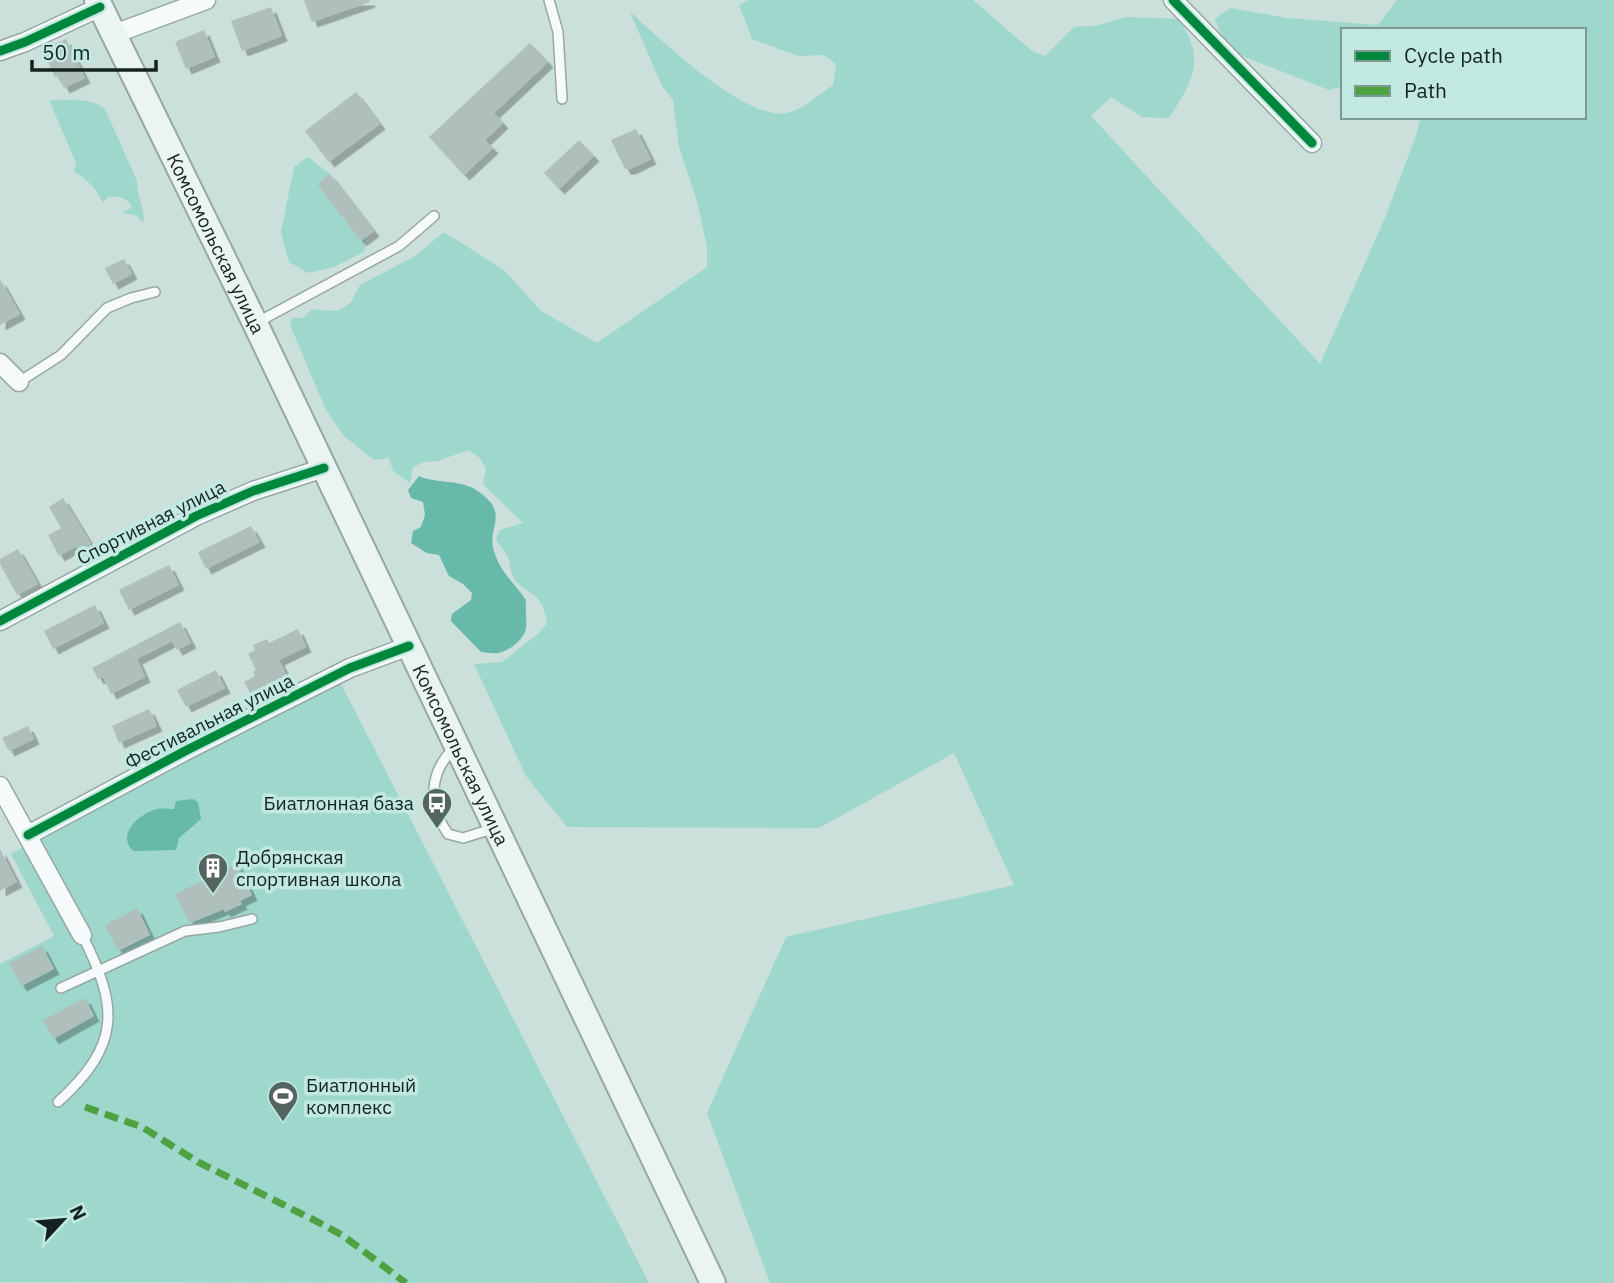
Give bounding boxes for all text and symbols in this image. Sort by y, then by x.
scale bar [32,28,156,72]
legend [1341,28,1586,119]
text: 50 m [42,38,91,66]
text: Cycle path [1404,41,1503,69]
text: Path [1404,76,1447,104]
street label: Комсомольская улица [162,149,270,338]
street label: Спортивная улица [73,474,229,570]
street label: Комсомольская улица [408,660,514,849]
street label: Фестивальная улица [121,668,297,774]
bus stop icon: Биатлонная база [420,786,454,830]
place label: Биатлонная база [264,791,414,815]
place label: Добрянская спортивная школа [236,845,401,891]
building icon: Добрянская спортивная школа [196,851,230,895]
place label: Биатлонный комплекс [306,1073,416,1119]
sports icon: Биатлонный комплекс [266,1079,300,1123]
north arrow [28,1185,98,1255]
text: N [64,1201,92,1224]

